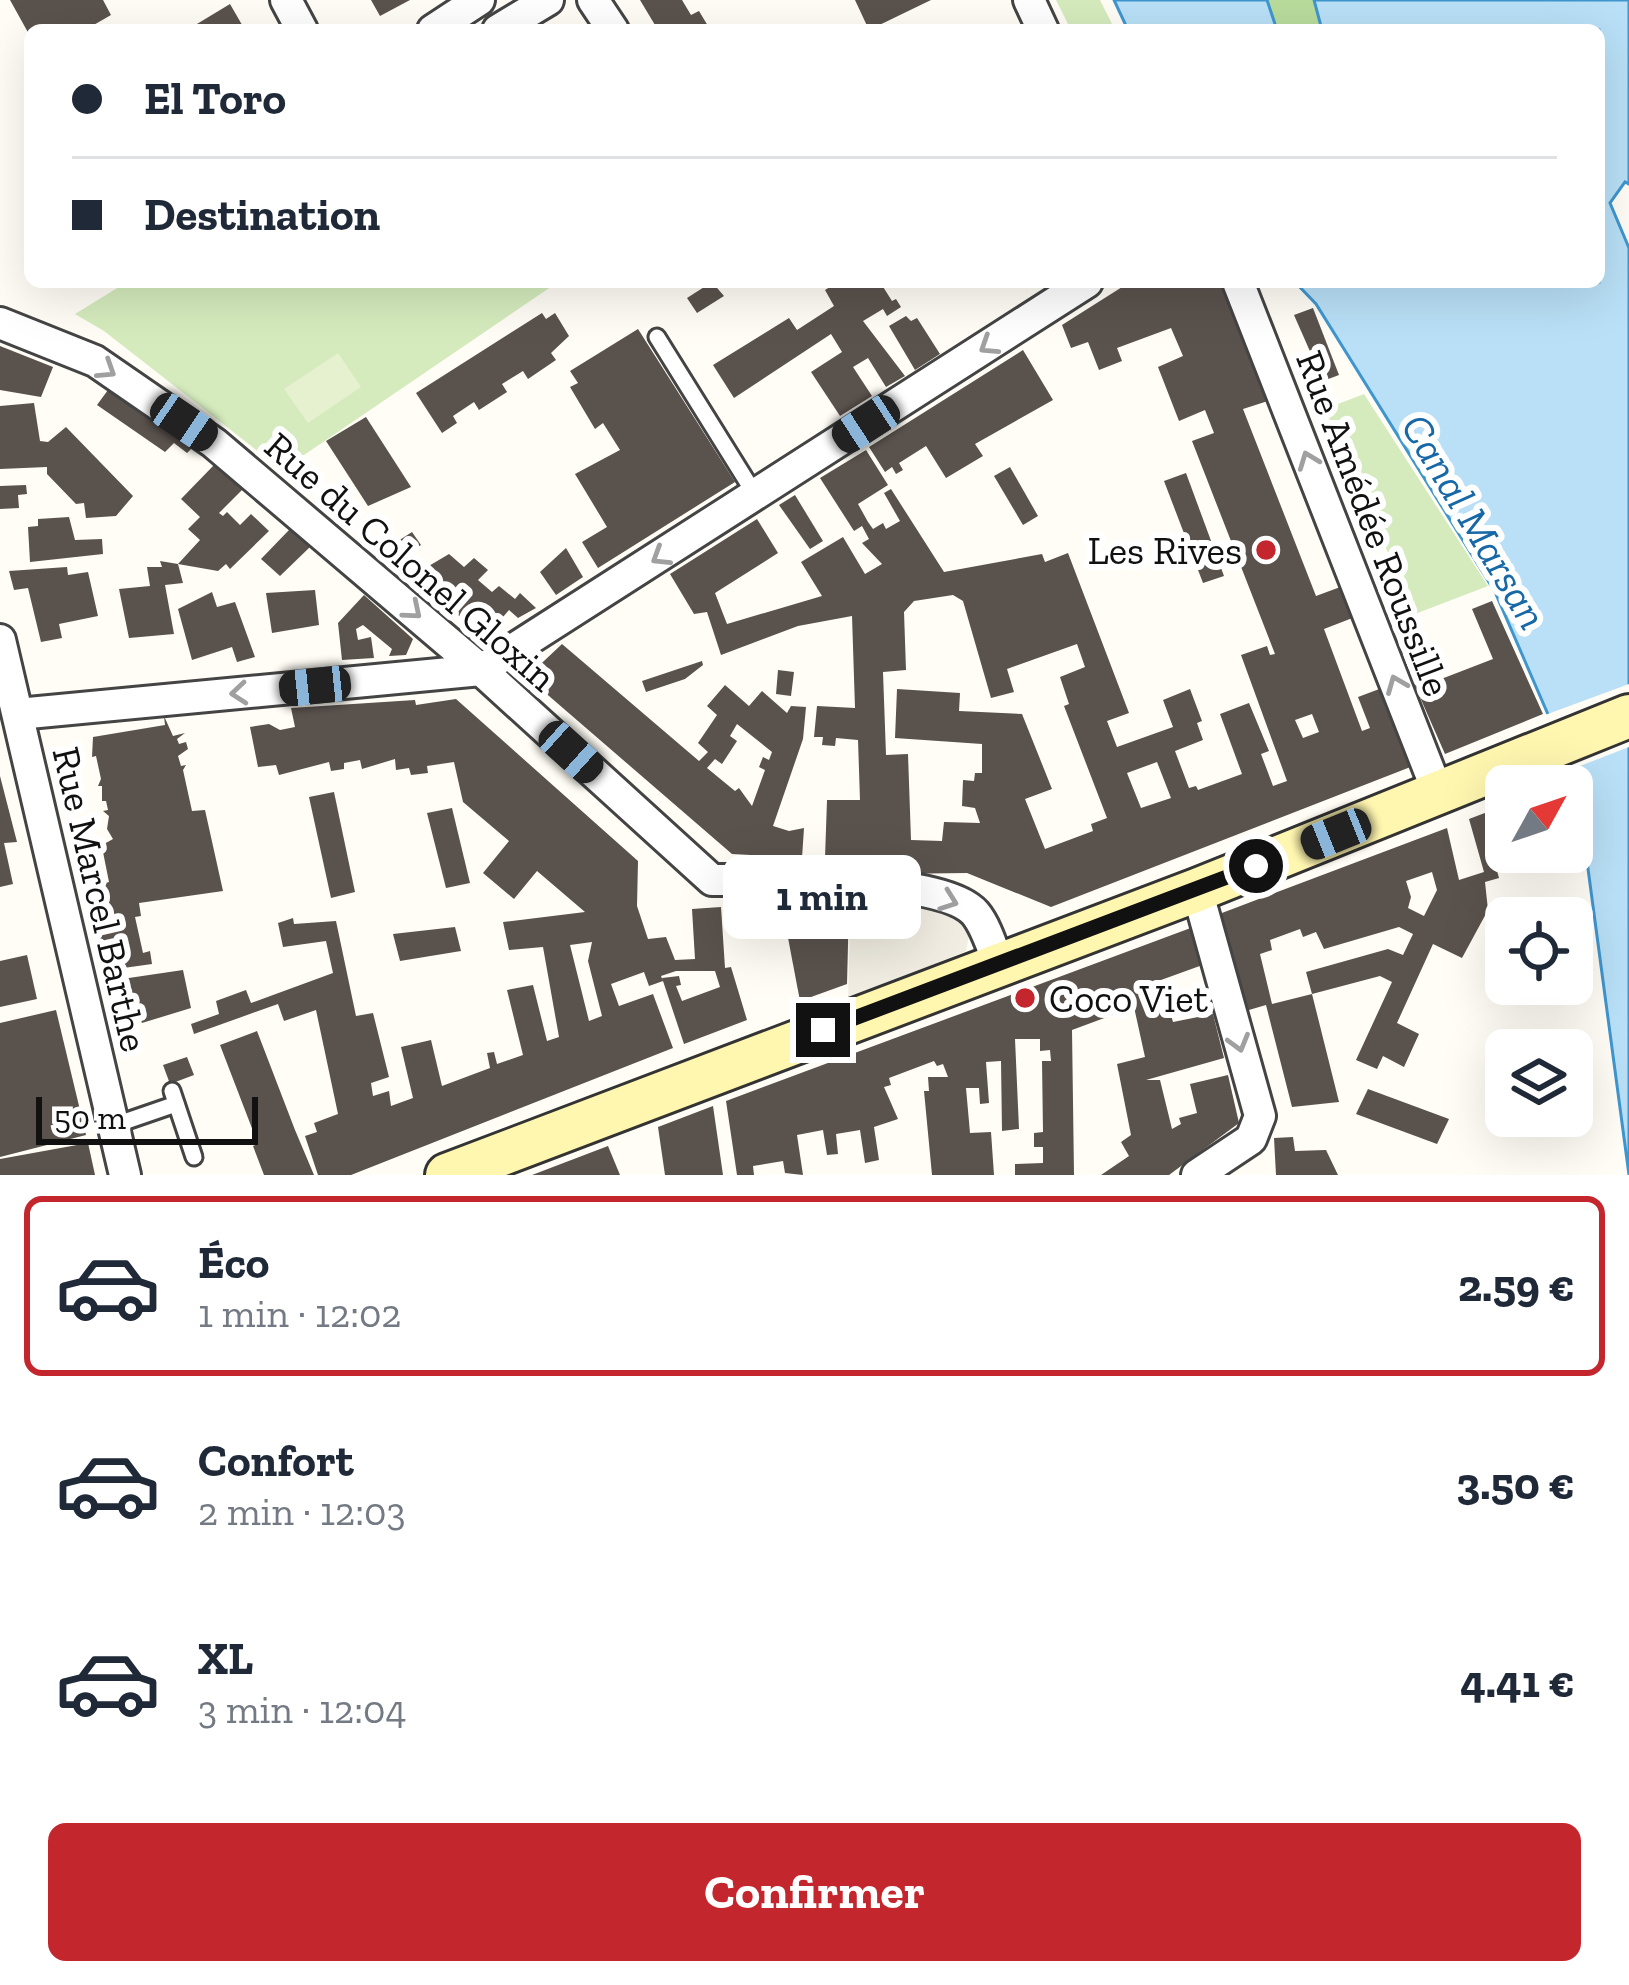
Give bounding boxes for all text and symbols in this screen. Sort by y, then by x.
text: El Toro [144,72,286,126]
text: Destination [144,188,380,242]
one-way arrow [980,331,1002,353]
street label: Rue Amédée Roussille [1286,344,1461,702]
one-way arrow [93,356,115,378]
car [144,387,224,457]
car [826,389,906,459]
water label: Canal Marsan [1391,405,1559,638]
street label: Rue du Colonel Gloxin [255,422,566,701]
one-way arrow [1297,450,1322,471]
place label: Les Rives [1087,527,1242,574]
marker: Les Rives [1253,537,1279,563]
one-way arrow [652,542,674,564]
one-way arrow [399,597,421,618]
car [277,664,353,708]
one-way arrow [1385,674,1410,695]
one-way arrow [229,680,248,705]
car [532,715,610,789]
street label: Rue Marcel Barthe [43,742,158,1056]
north arrow [1485,765,1593,873]
map controls [1485,765,1593,1137]
car [1296,804,1376,864]
route start [1229,839,1283,893]
callout: 1 min [724,856,922,940]
text: 1 min [776,873,868,920]
one-way arrow [937,886,958,910]
button: locate [1485,897,1593,1005]
place label: Coco Viet [1049,975,1208,1022]
marker: Coco Viet [1012,985,1038,1011]
route end [796,1003,850,1057]
button: layers [1485,1029,1593,1137]
one-way arrow [1225,1032,1250,1053]
scale bar [36,1091,258,1144]
text: 50 m [54,1098,126,1137]
icon: car [54,1232,162,1340]
text: Éco [198,1236,269,1290]
text: 2.59 € [1458,1259,1575,1313]
text: 1 min · 12:02 [198,1290,401,1337]
icon: car [54,1430,162,1538]
text: Confort [198,1434,354,1488]
text: 3.50 € [1456,1457,1575,1511]
text: 2 min · 12:03 [198,1488,405,1535]
icon: car [54,1628,162,1736]
text: XL [198,1632,253,1686]
text: 4.41 € [1460,1655,1575,1709]
text: 3 min · 12:04 [198,1686,406,1733]
button: Confirmer [48,1823,1581,1961]

